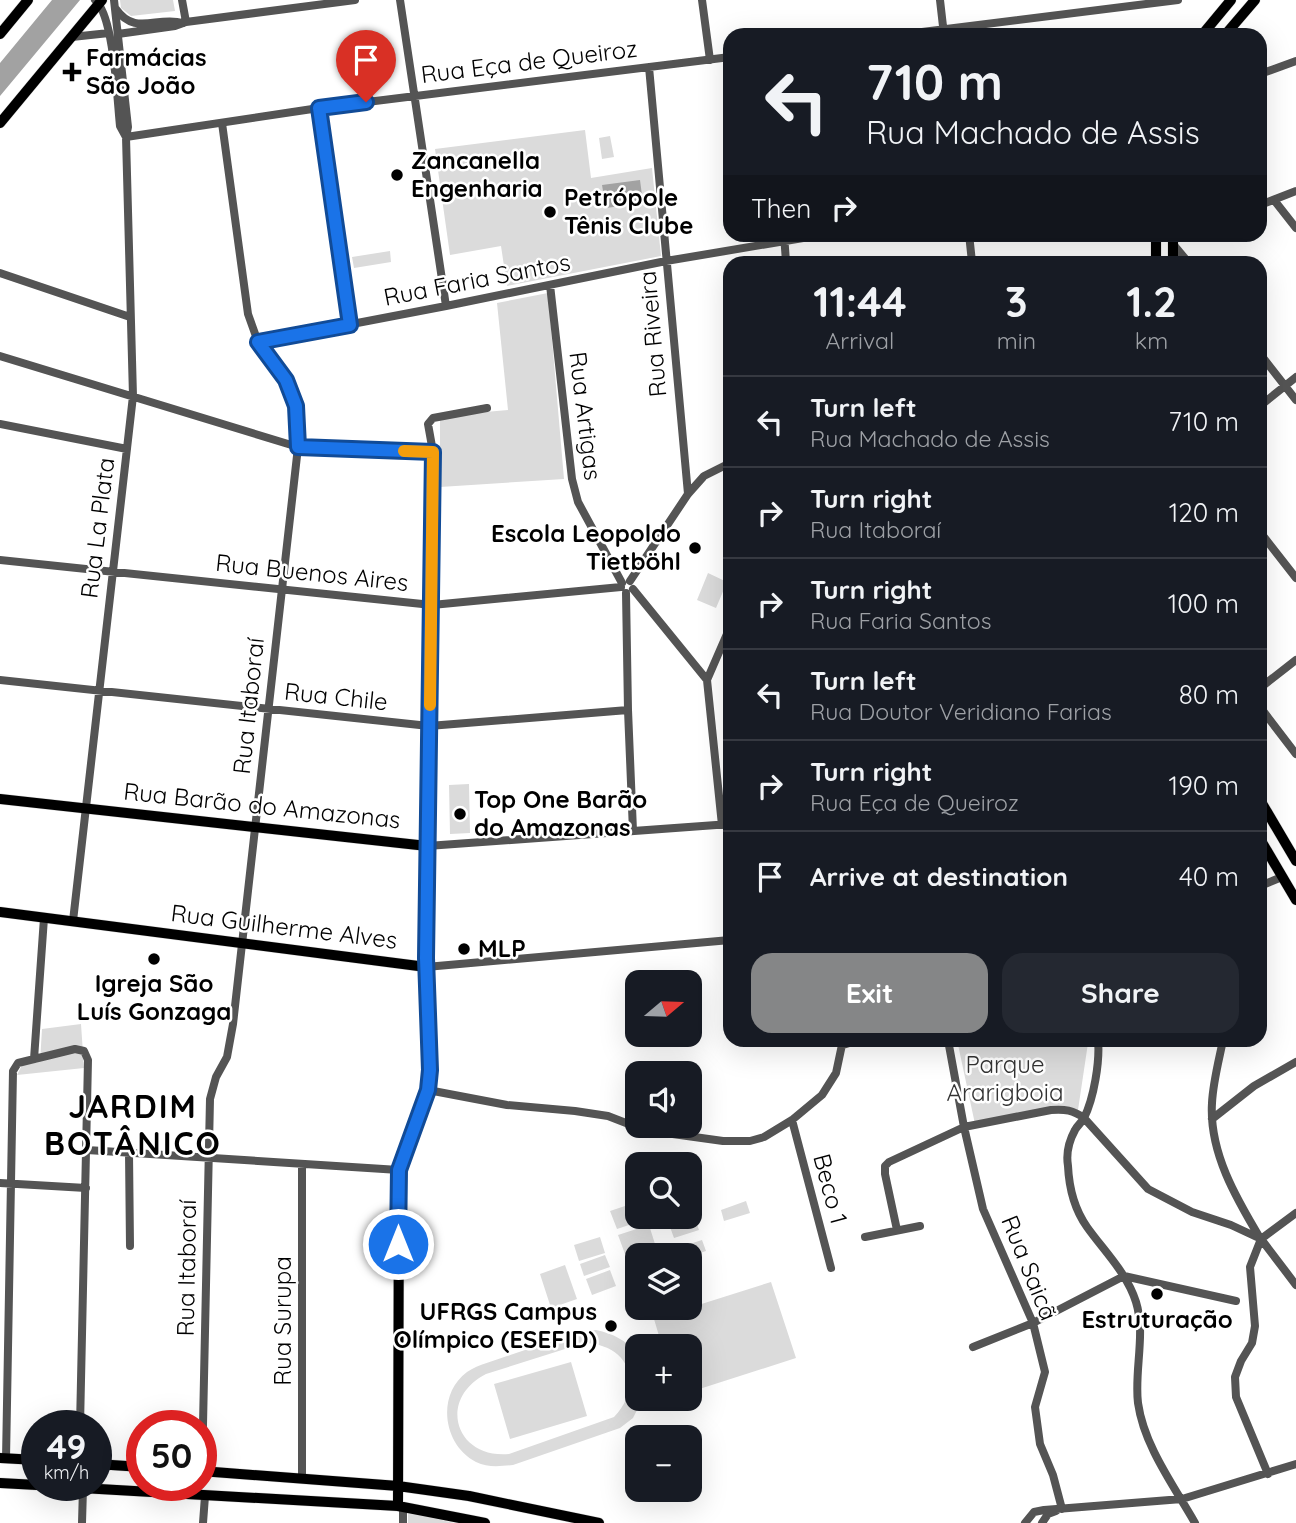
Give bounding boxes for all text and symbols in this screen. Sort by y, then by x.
pin [336,30,396,102]
street label: Rua Eça de Queiroz [419,33,639,89]
icon: arrive [347,41,385,79]
place label: Farmácias São João [86,42,206,100]
text: 710 m [866,51,1003,112]
icon: left [751,56,842,147]
marker: Farmácias São João [64,64,80,80]
text: Rua Machado de Assis [866,112,1200,152]
place label: Zancanella Engenharia [411,145,543,203]
marker: Zancanella Engenharia [389,167,405,183]
place label: Petrópole Tênis Clube [564,182,693,240]
icon: right [825,189,863,227]
text: Then [751,192,811,225]
marker: Petrópole Tênis Clube [542,204,558,220]
street label: Rua Faria Santos [381,246,573,312]
street label: Rua Riveira [632,270,672,398]
text: 11:44 [813,275,907,328]
text: 3 [1005,275,1028,328]
text: 1.2 [1126,275,1177,328]
text: Arrival [825,326,894,355]
text: min [997,326,1036,355]
text: km [1135,326,1168,355]
street label: Rua Artigas [563,350,609,482]
text: Turn left [810,391,917,424]
icon: left [751,403,789,441]
text: 710 m [1169,405,1239,438]
text: Rua Machado de Assis [810,424,1050,453]
street label: Rua La Plata [73,456,121,600]
text: Turn right [810,482,932,515]
icon: right [751,494,789,532]
text: 120 m [1169,496,1239,529]
text: Rua Itaboraí [810,515,941,544]
place label: Escola Leopoldo Tietböhl [491,518,681,576]
marker: Escola Leopoldo Tietböhl [687,540,703,556]
street label: Rua Buenos Aires [214,547,410,597]
text: Turn right [810,573,932,606]
icon: right [751,585,789,623]
text: 100 m [1168,587,1239,620]
text: Rua Faria Santos [810,606,992,635]
street label: Rua Itaboraí [226,635,270,776]
text: Turn left [810,664,917,697]
street label: Rua Chile [283,676,389,716]
icon: left [751,676,789,714]
text: 80 m [1179,678,1239,711]
text: Rua Doutor Veridiano Farias [810,697,1112,726]
text: Turn right [810,755,932,788]
icon: right [751,767,789,805]
text: 190 m [1169,769,1239,802]
street label: Rua Barão do Amazonas [122,776,402,834]
place label: Top One Barão do Amazonas [474,784,647,842]
text: Rua Eça de Queiroz [810,788,1019,817]
marker: Top One Barão do Amazonas [452,806,468,822]
icon: arrive [751,858,789,896]
text: Arrive at destination [810,860,1068,893]
text: 40 m [1179,860,1239,893]
street label: Rua Guilherme Alves [169,897,399,955]
place label: MLP [478,933,526,963]
marker: MLP [456,941,472,957]
marker: Igreja São Luís Gonzaga [146,951,162,967]
button: Exit [751,953,988,1033]
button: Share [1002,953,1239,1033]
place label: Igreja São Luís Gonzaga [77,968,231,1026]
north arrow [625,970,702,1046]
map controls [625,970,702,1502]
park label: Parque Ararigboia [946,1049,1064,1107]
button: sound [625,1061,702,1138]
district label: JARDIM BOTÂNICO [44,1086,222,1163]
street label: Beco 1 [807,1150,855,1227]
button: search [625,1152,702,1229]
street label: Rua Itaboraí [170,1198,202,1337]
position arrow [361,1207,435,1281]
street label: Rua Saicã [995,1211,1065,1325]
button: layers [625,1243,702,1320]
street label: Rua Surupa [267,1256,297,1386]
marker: Estruturação [1149,1286,1165,1302]
place label: UFRGS Campus Olímpico (ESEFID) [393,1296,597,1354]
place label: Estruturação [1081,1304,1233,1334]
marker: UFRGS Campus Olímpico (ESEFID) [603,1318,619,1334]
button: + [625,1334,702,1411]
speed limit sign: 50 [126,1410,217,1501]
text: 49 [47,1424,86,1468]
button: − [625,1425,702,1502]
text: km/h [44,1461,89,1484]

